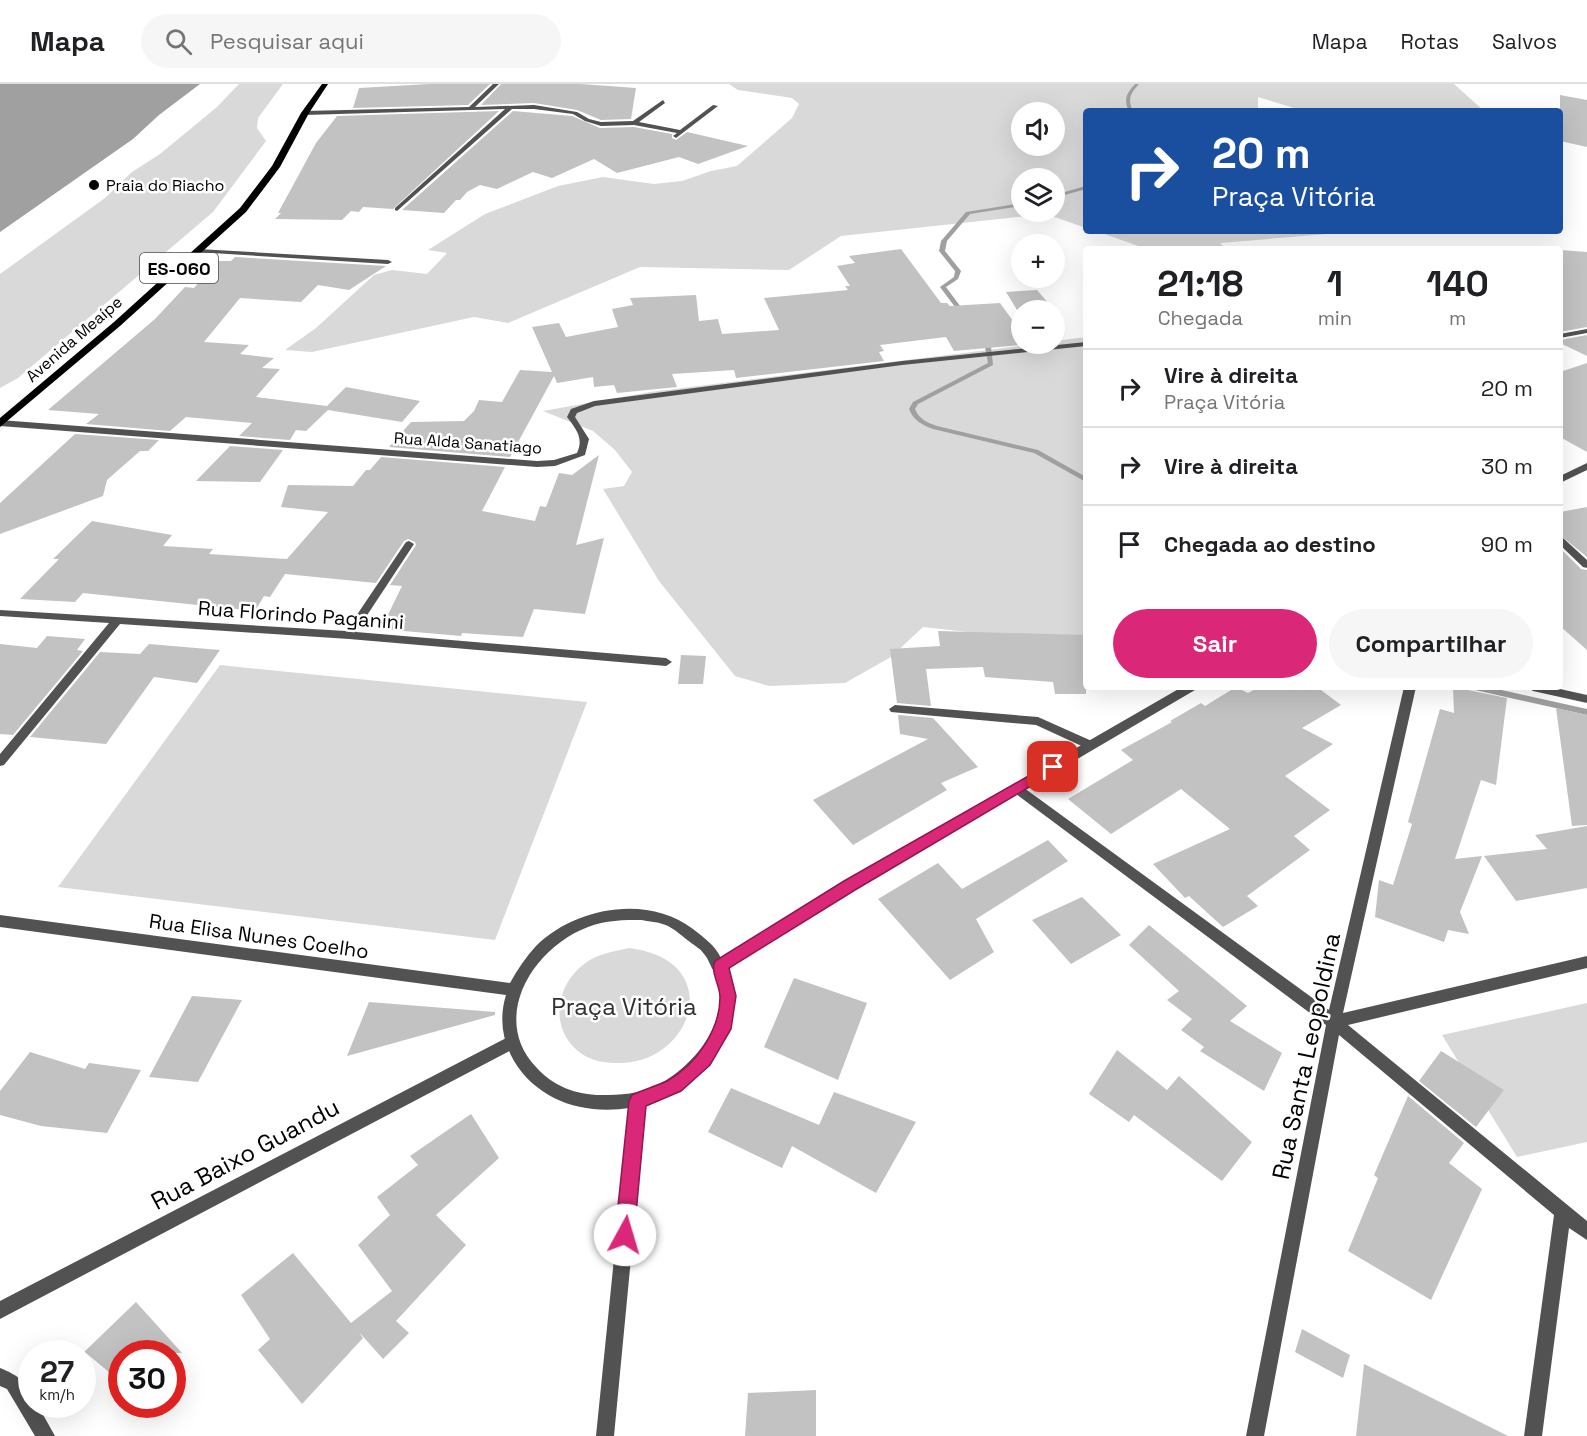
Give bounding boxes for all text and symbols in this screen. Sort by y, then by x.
search box [141,14,561,68]
text: Mapa [30,23,105,59]
icon: search [162,25,195,58]
text: Pesquisar aqui [210,27,364,55]
text: Mapa [1312,28,1367,55]
text: Rotas [1400,28,1459,55]
text: Salvos [1492,28,1557,55]
map controls [1011,102,1065,354]
button: sound [1011,102,1065,156]
text: 20 m [1212,127,1311,180]
icon: right [1113,132,1191,210]
button: layers [1011,168,1065,222]
place label: Praia do Riacho [106,175,224,196]
marker: Praia do Riacho [87,178,101,192]
text: Praça Vitória [1212,179,1376,214]
button: + [1011,234,1065,288]
road number: ES-060 [140,253,218,283]
text: 21:18 [1157,261,1243,307]
text: 1 [1327,261,1343,307]
text: 140 [1426,261,1489,307]
street label: Avenida Meaípe [21,291,127,387]
button: − [1011,300,1065,354]
text: Chegada [1158,305,1243,331]
text: min [1318,305,1352,331]
text: m [1449,305,1466,331]
text: Vire à direita [1164,361,1298,389]
icon: right [1113,372,1146,405]
text: 20 m [1481,374,1533,402]
text: Praça Vitória [1164,389,1285,415]
street label: Rua Alda Sanatiago [393,427,543,459]
icon: right [1113,450,1146,483]
text: Vire à direita [1164,452,1298,480]
text: 30 m [1481,452,1533,480]
icon: arrive [1113,528,1146,561]
text: Chegada ao destino [1164,530,1376,558]
text: 90 m [1481,530,1533,558]
street label: Rua Florindo Paganini [197,595,405,635]
button: Sair [1113,609,1317,678]
button: Compartilhar [1329,609,1533,678]
pin [1027,741,1078,792]
icon: arrive [1036,750,1069,783]
street label: Rua Elisa Nunes Coelho [148,908,370,964]
street label: Rua Santa Leopoldina [1265,929,1347,1182]
park label: Praça Vitória [551,991,697,1022]
street label: Rua Baixo Guandu [145,1091,345,1217]
position arrow [593,1203,657,1267]
speed limit sign: 30 [108,1340,186,1418]
text: 27 [40,1352,74,1391]
text: km/h [39,1385,75,1404]

